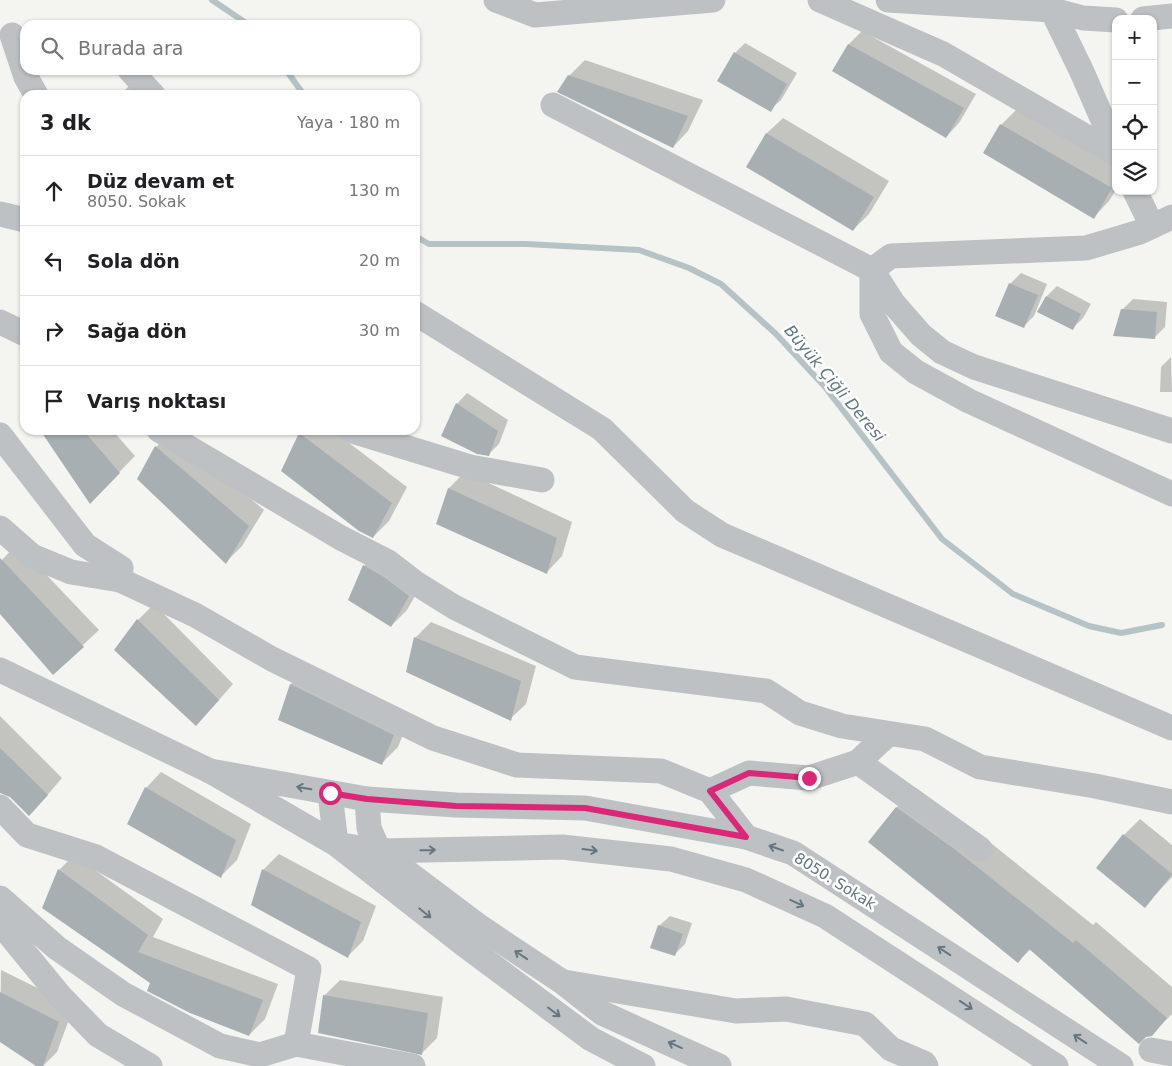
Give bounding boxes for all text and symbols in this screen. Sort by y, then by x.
map controls [1112,15,1157,195]
button: + [1112,15,1157,60]
search box [20,20,420,75]
icon: search [38,34,66,62]
text: Burada ara [78,37,183,59]
button: − [1112,60,1157,105]
button: locate [1112,105,1157,150]
text: 3 dk [40,111,91,135]
text: Yaya · 180 m [297,113,400,132]
button: layers [1112,150,1157,195]
text: Düz devam et [87,170,234,192]
icon: ahead [40,177,68,205]
text: 130 m [349,181,400,200]
text: 8050. Sokak [87,192,186,211]
icon: left [40,247,68,275]
text: Sola dön [87,250,180,272]
text: 20 m [359,251,400,270]
icon: right [40,317,68,345]
text: Sağa dön [87,320,187,342]
text: 30 m [359,321,400,340]
water label: Büyük Çiğli Deresi [780,321,889,446]
icon: arrive [40,387,68,415]
text: Varış noktası [87,390,226,412]
route end [798,767,821,790]
route start [319,782,342,805]
one-way arrow [297,783,313,793]
one-way arrow [769,843,785,852]
one-way arrow [420,845,436,855]
one-way arrow [582,845,598,855]
street label: 8050. Sokak [791,849,879,913]
one-way arrow [789,899,804,908]
one-way arrow [418,908,431,919]
one-way arrow [937,946,951,956]
one-way arrow [514,949,528,959]
one-way arrow [958,1001,972,1011]
one-way arrow [547,1007,561,1017]
one-way arrow [1074,1034,1088,1044]
one-way arrow [668,1040,683,1050]

